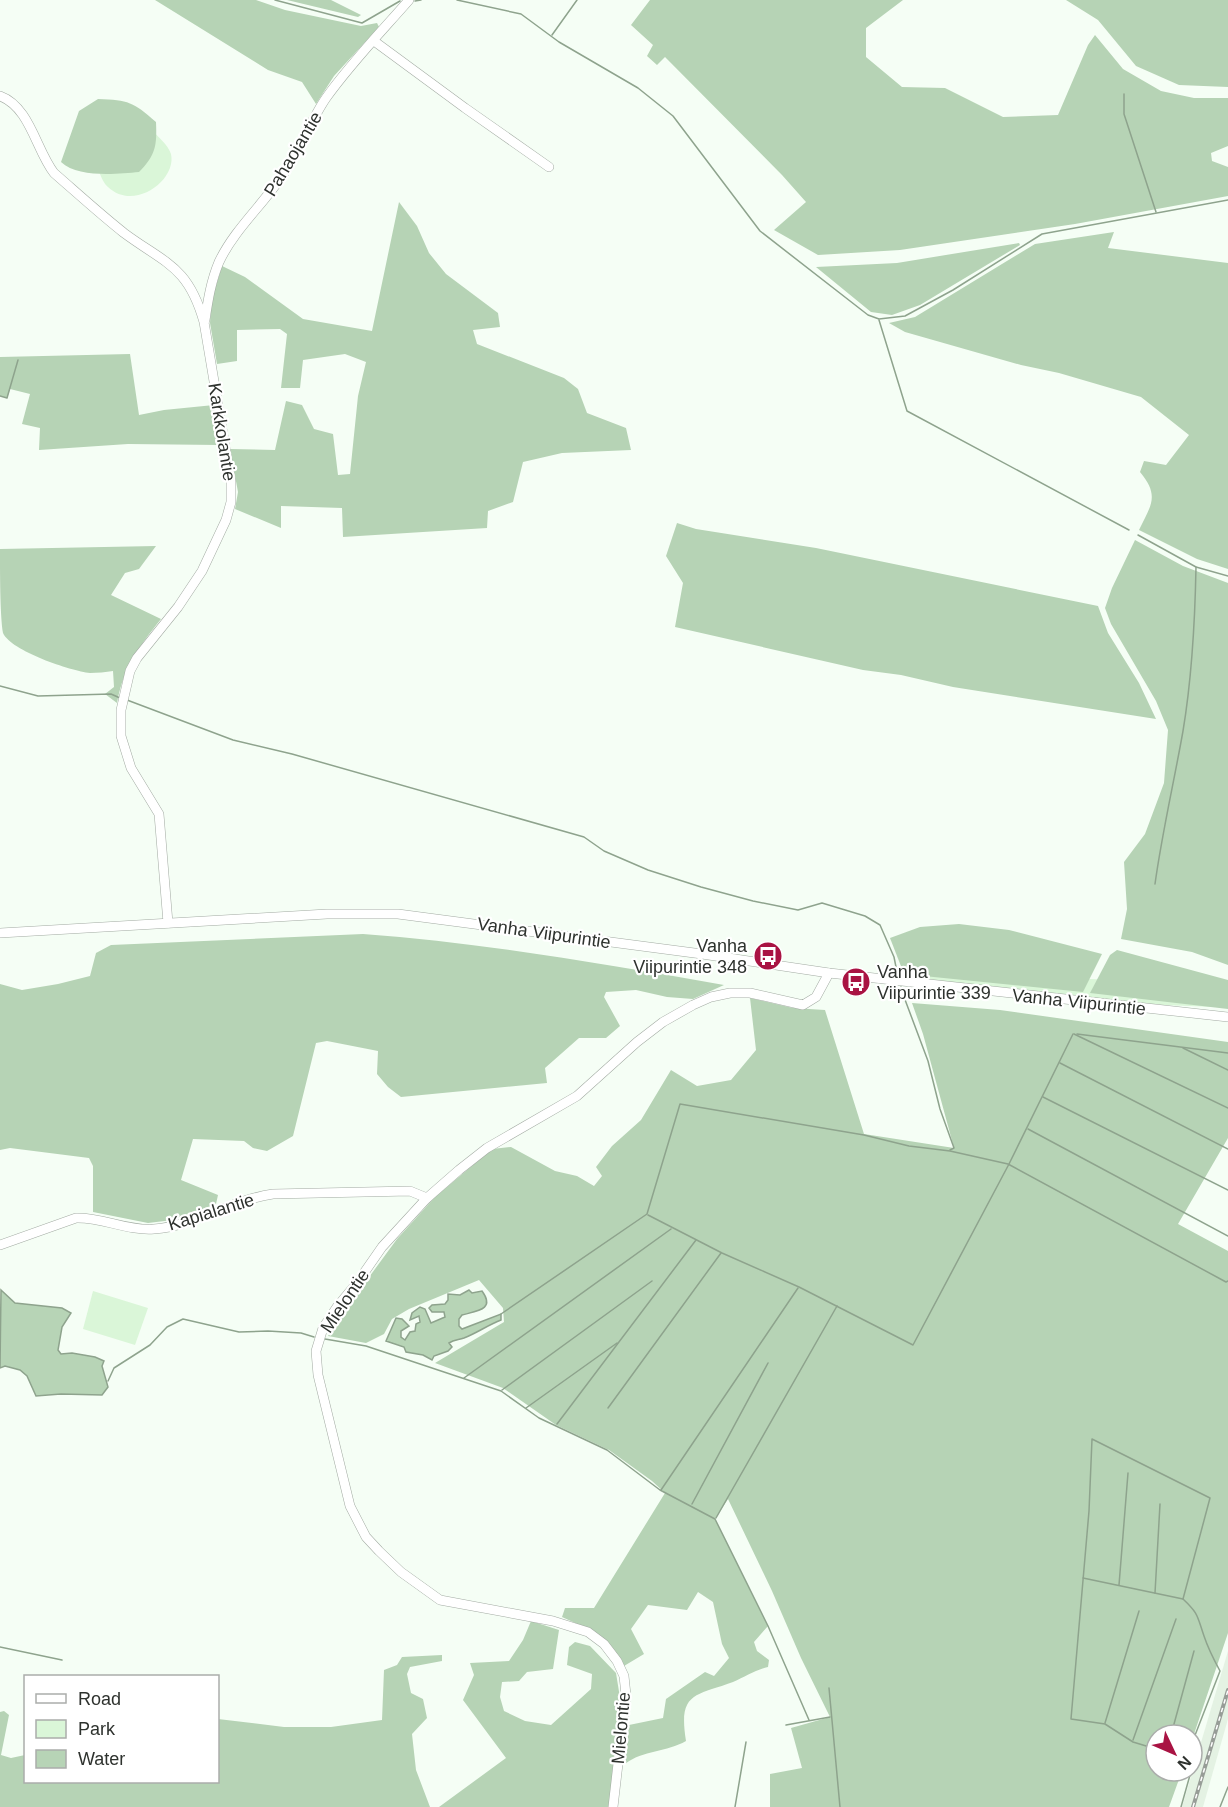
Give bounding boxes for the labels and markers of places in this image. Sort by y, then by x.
place label: Vanha Viipurintie 348 [633,936,748,977]
bus stop icon: Vanha Viipurintie 348 [752,940,784,972]
place label: Vanha Viipurintie 339 [877,962,991,1003]
bus stop icon: Vanha Viipurintie 339 [840,966,872,998]

